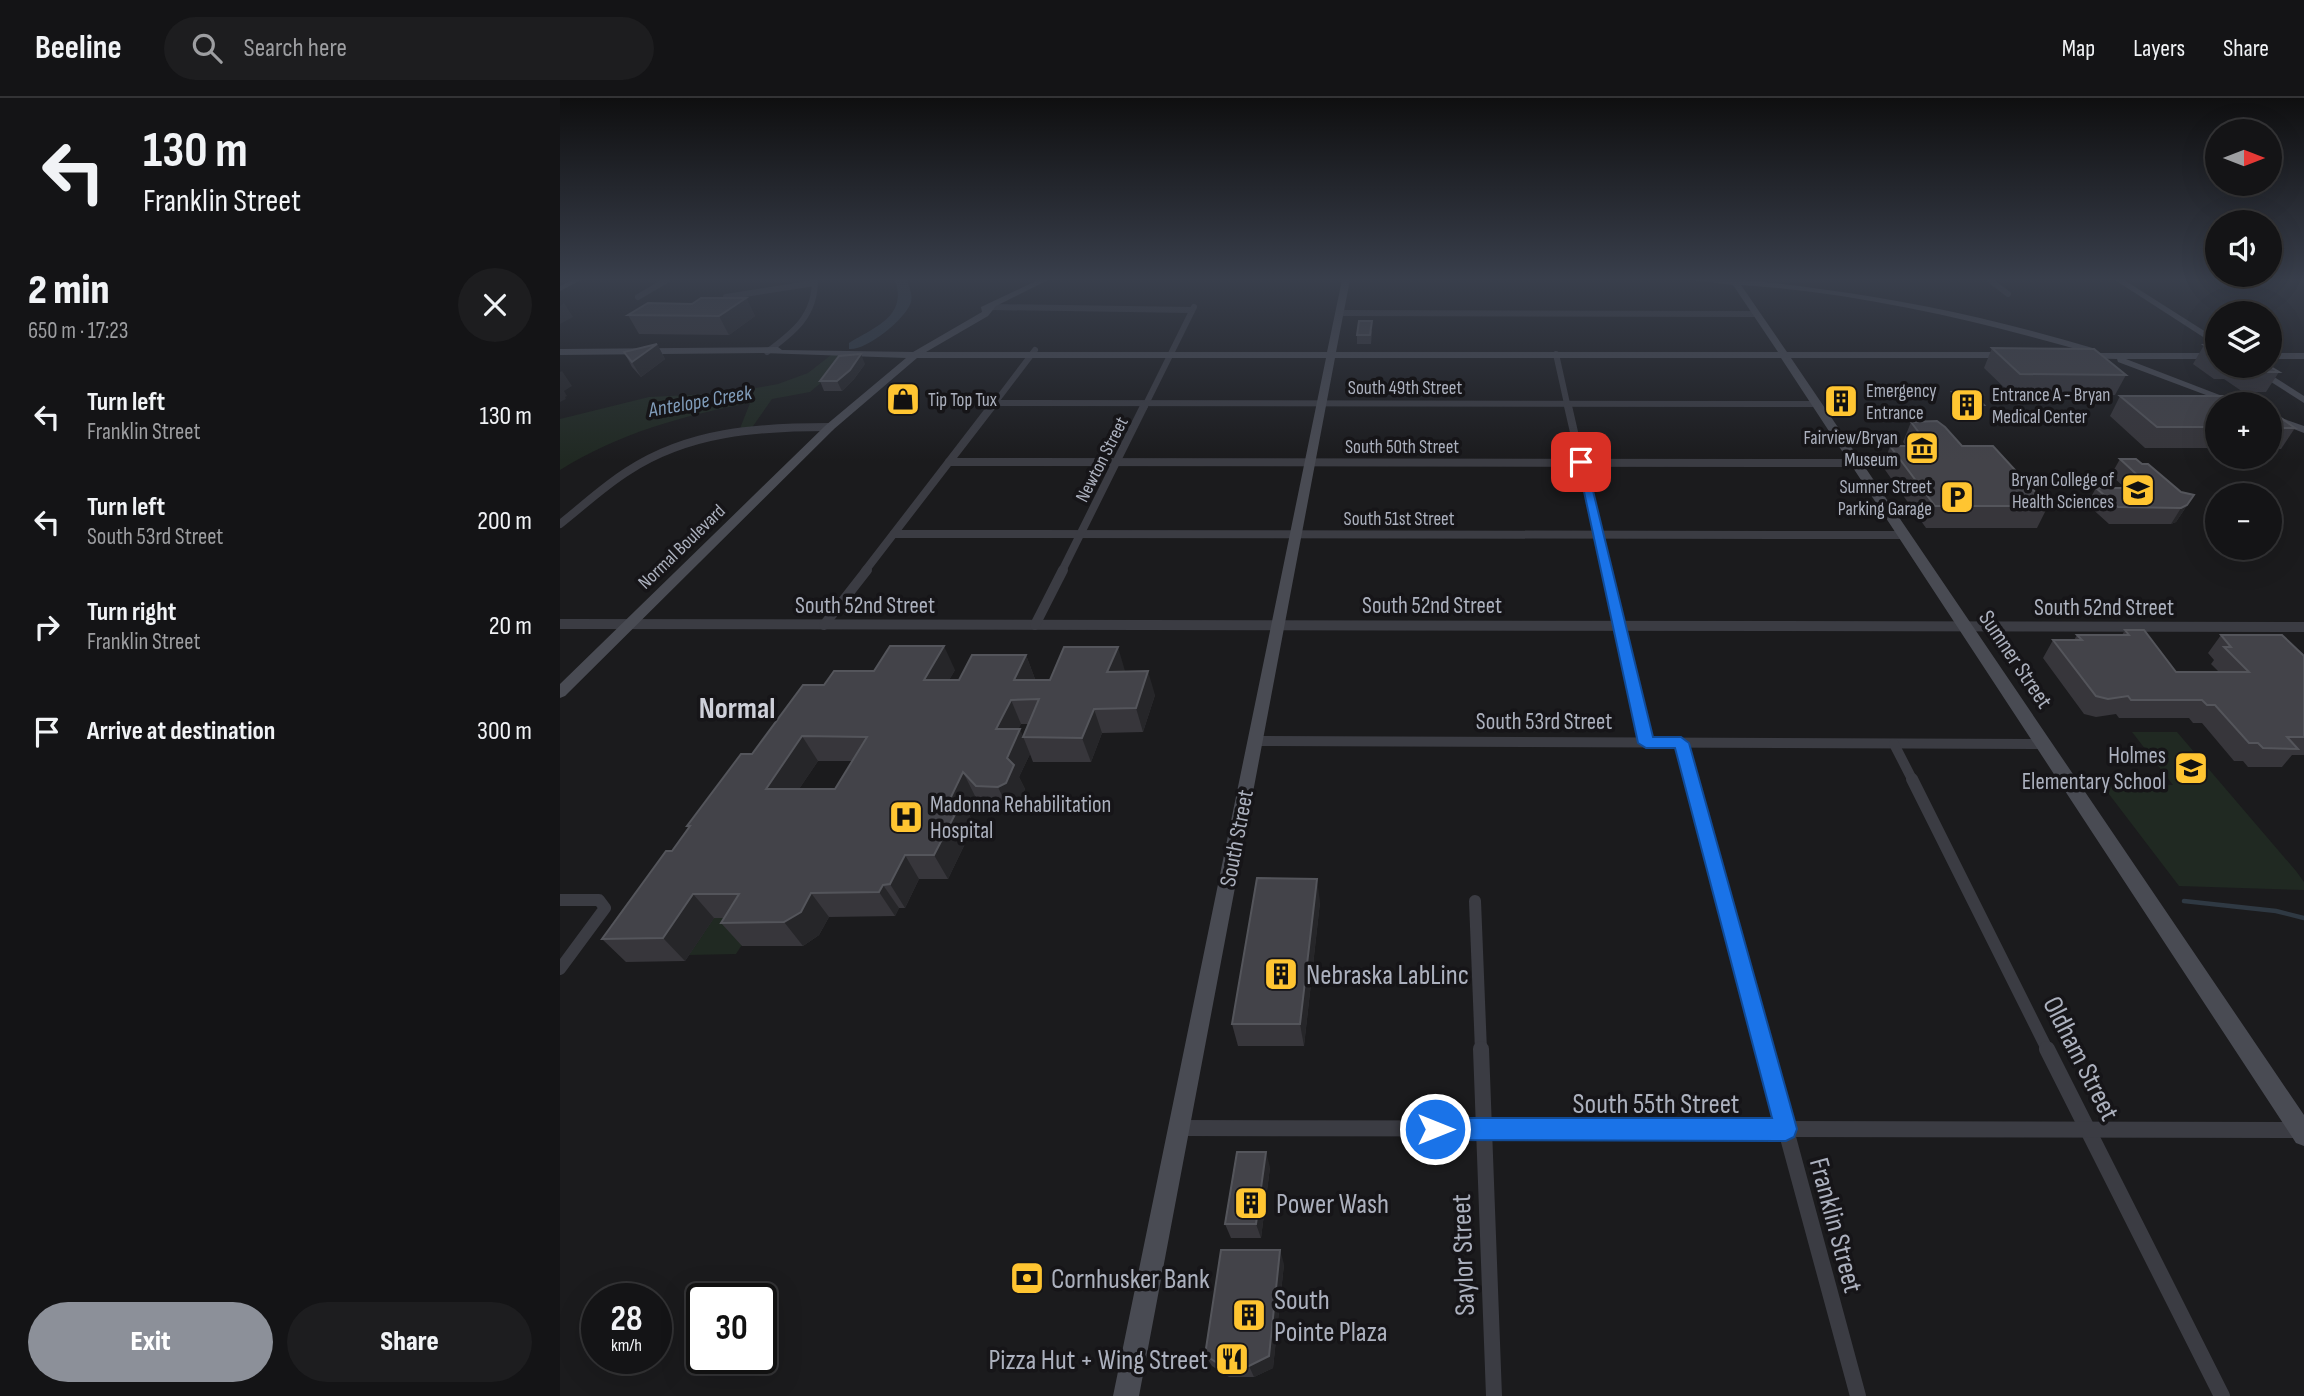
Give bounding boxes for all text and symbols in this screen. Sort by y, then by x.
search box [164,17,654,80]
text: Beeline [35,28,122,68]
icon: search [188,29,226,67]
text: Search here [244,33,347,64]
text: Map [2062,34,2095,63]
text: Layers [2133,34,2185,63]
text: Share [2223,34,2269,63]
north arrow [2205,119,2282,196]
map controls [2205,119,2282,560]
text: 130 m [143,122,248,181]
icon: left [28,126,119,217]
text: Franklin Street [143,182,301,221]
button: sound [2205,210,2282,287]
text: 2 min [28,265,109,316]
button: close [458,268,532,342]
button: layers [2205,301,2282,378]
text: 650 m · 17:23 [28,317,128,345]
street label: South 49th Street [1348,377,1462,400]
water label: Antelope Creek [645,380,755,423]
shop icon: Tip Top Tux [884,380,922,418]
place label: Emergency Entrance [1866,380,1937,425]
building icon: Emergency Entrance [1822,382,1860,420]
place label: Entrance A - Bryan Medical Center [1992,384,2110,429]
building icon: Entrance A - Bryan Medical Center [1948,386,1986,424]
text: Turn left [87,387,165,418]
place label: Tip Top Tux [928,389,997,412]
button: + [2205,392,2282,469]
icon: left [28,398,66,436]
text: 130 m [480,401,532,432]
street label: Newton Street [1071,413,1134,506]
text: Franklin Street [87,418,200,446]
place label: Fairview/Bryan Museum [1803,427,1898,472]
museum icon: Fairview/Bryan Museum [1903,429,1941,467]
pin [1551,432,1611,492]
street label: South 50th Street [1345,436,1459,459]
icon: arrive [1562,443,1600,481]
place label: Bryan College of Health Sciences [2011,469,2115,514]
school or university icon: Bryan College of Health Sciences [2119,471,2157,509]
place label: Sumner Street Parking Garage [1838,476,1932,521]
parking icon: Sumner Street Parking Garage [1938,478,1976,516]
button: − [2205,483,2282,560]
text: Turn left [87,492,165,523]
street label: Normal Boulevard [634,500,730,594]
icon: left [28,503,66,541]
text: 200 m [477,506,532,537]
street label: South 51st Street [1344,508,1455,531]
text: South 53rd Street [87,523,223,551]
street label: South 52nd Street [795,592,935,620]
street label: South 52nd Street [1362,592,1502,620]
street label: South 52nd Street [2034,594,2174,622]
text: Turn right [87,597,176,628]
street label: Sumner Street [1972,605,2058,714]
icon: right [28,608,66,646]
text: 20 m [489,611,532,642]
text: Franklin Street [87,628,200,656]
district label: Normal [699,691,775,727]
street label: South 53rd Street [1476,708,1612,736]
icon: arrive [28,713,66,751]
text: Arrive at destination [87,716,275,747]
text: 300 m [477,716,532,747]
place label: Holmes Elementary School [2022,742,2166,796]
school or university icon: Holmes Elementary School [2172,749,2210,787]
street label: South Street [1214,787,1260,889]
place label: Madonna Rehabilitation Hospital [930,791,1111,845]
hospital icon: Madonna Rehabilitation Hospital [887,798,925,836]
building icon: Nebraska LabLinc [1262,955,1300,993]
place label: Nebraska LabLinc [1306,959,1469,992]
street label: Oldham Street [2035,991,2126,1126]
street label: South 55th Street [1573,1088,1739,1121]
position arrow [1398,1092,1472,1166]
street label: Franklin Street [1802,1154,1869,1296]
building icon: Power Wash [1232,1184,1270,1222]
place label: Power Wash [1276,1188,1389,1221]
street label: Saylor Street [1445,1194,1482,1316]
bank icon: Cornhusker Bank [1008,1259,1046,1297]
place label: Cornhusker Bank [1051,1263,1210,1296]
speed limit sign: 30 [686,1283,777,1374]
place label: South Pointe Plaza [1274,1284,1388,1349]
building icon: South Pointe Plaza [1230,1296,1268,1334]
text: 28 [611,1298,642,1341]
button: Exit [28,1302,273,1382]
button: Share [287,1302,532,1382]
text: km/h [611,1335,642,1356]
restaurant icon: Pizza Hut + Wing Street [1213,1340,1251,1378]
place label: Pizza Hut + Wing Street [988,1344,1208,1377]

